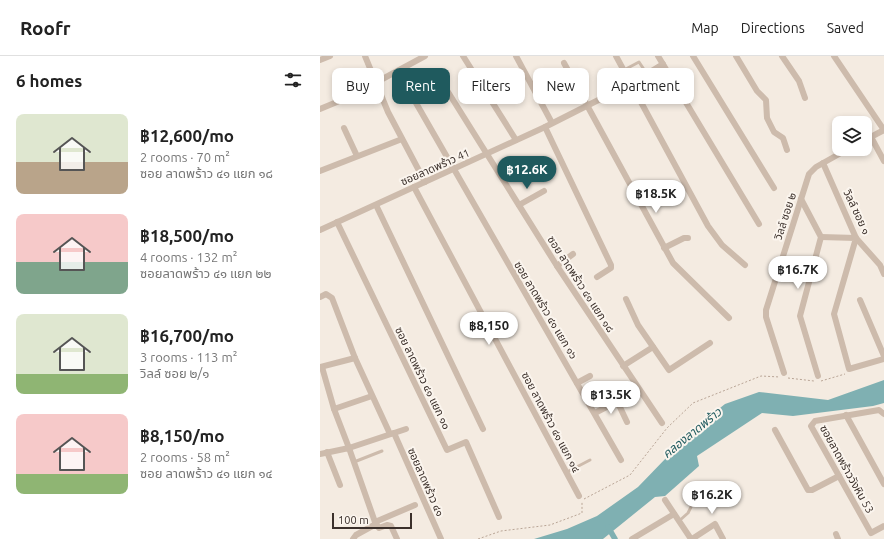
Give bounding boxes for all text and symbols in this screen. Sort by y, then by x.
text: Roofr [20,17,71,39]
text: Map [691,20,719,36]
text: Directions [741,20,805,36]
text: Saved [827,20,864,36]
chip: Buy [332,68,384,104]
chip: Rent [392,68,450,104]
chip: Filters [458,68,525,104]
chip: New [533,68,589,104]
chip: Apartment [597,68,694,104]
icon: filters [282,69,304,91]
text: 6 homes [16,71,82,90]
map controls [832,116,872,156]
button: layers [832,116,872,156]
text: ฿12,600/mo [140,126,234,145]
icon: home [48,130,96,178]
street label: ซอยลาดพร้าว 41 [399,146,471,188]
text: 2 rooms · 70 m² [140,150,230,164]
pin: ฿12.6K [494,156,560,190]
text: ฿12.6K [506,162,548,176]
text: ซอย ลาดพร้าว ๔๑ แยก ๑๘ [140,166,273,180]
pin: ฿18.5K [623,180,689,214]
text: ฿18.5K [635,186,677,200]
street label: วิลล์ ซอย ๑ [841,187,873,236]
street label: วิลล์ ซอย ๒ [772,191,798,241]
text: ฿18,500/mo [140,226,234,245]
icon: home [48,230,96,278]
street label: ซอย ลาดพร้าว ๔๑ แยก ๑๘ [545,234,617,334]
text: 4 rooms · 132 m² [140,250,237,264]
pin: ฿16.7K [765,256,831,290]
street label: ซอย ลาดพร้าว ๔๑ แยก ๑๖ [512,259,580,361]
text: ฿16.7K [777,262,819,276]
text: ซอยลาดพร้าว ๔๑ แยก ๒๒ [140,266,271,280]
pin: ฿8,150 [456,312,522,346]
text: ฿8,150 [469,318,509,332]
street label: ซอย ลาดพร้าว ๔๑ แยก ๑๐ [393,325,453,431]
text: ฿16,700/mo [140,326,234,345]
icon: home [48,330,96,378]
text: 3 rooms · 113 m² [140,350,237,364]
text: วิลล์ ซอย ๒/๑ [140,366,209,380]
street label: ซอย ลาดพร้าว ๔๑ แยก ๑๔ [519,370,583,474]
pin: ฿13.5K [578,381,644,415]
text: ฿13.5K [590,387,632,401]
water label: คลองลาดพร้าว [660,404,724,460]
street label: ซอยลาดพร้าววังหิน 53 [818,423,876,515]
text: ฿8,150/mo [140,426,224,445]
icon: home [48,430,96,478]
street label: ซอยลาดพร้าว ๔๑ [406,446,446,518]
text: 2 rooms · 58 m² [140,450,230,464]
text: ซอย ลาดพร้าว ๔๑ แยก ๑๔ [140,466,273,480]
pin: ฿16.2K [679,481,745,515]
text: ฿16.2K [691,487,733,501]
scale bar [332,511,412,530]
text: 100 m [338,514,369,526]

